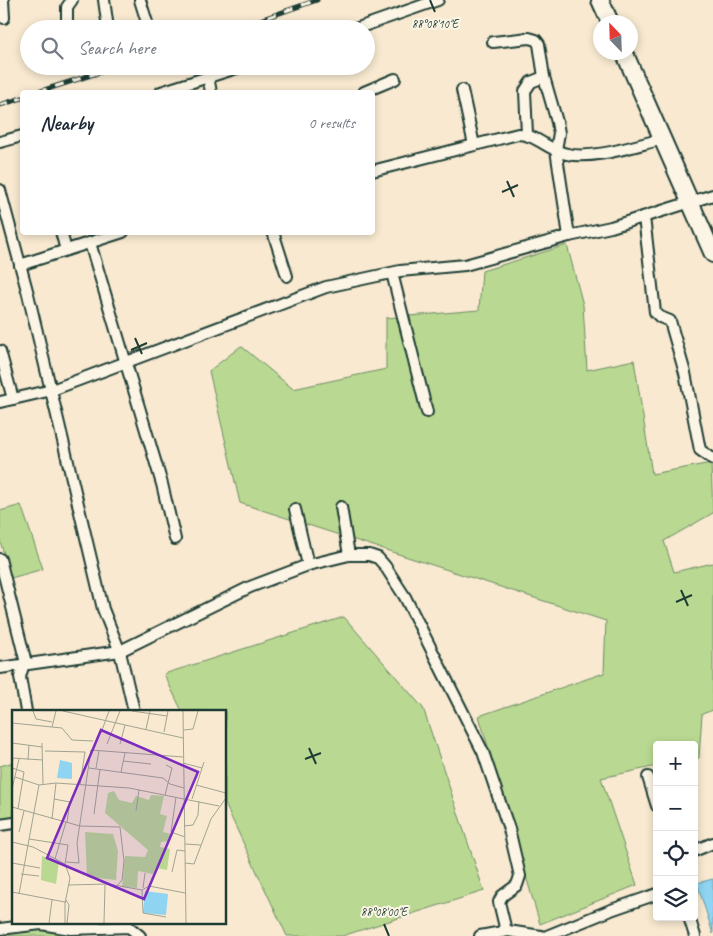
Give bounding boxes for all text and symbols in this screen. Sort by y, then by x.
north arrow [593,15,638,60]
text: 88°08'10"E [412,16,460,32]
search box [20,20,375,75]
icon: search [38,34,66,62]
text: Search here [78,36,155,60]
text: Nearby [40,110,93,136]
text: 0 results [308,113,355,133]
inset map [12,710,226,924]
map controls [653,741,698,921]
button: + [653,741,698,786]
button: − [653,786,698,831]
button: locate [653,831,698,876]
button: layers [653,876,698,921]
text: 88°08'00"E [361,904,409,920]

